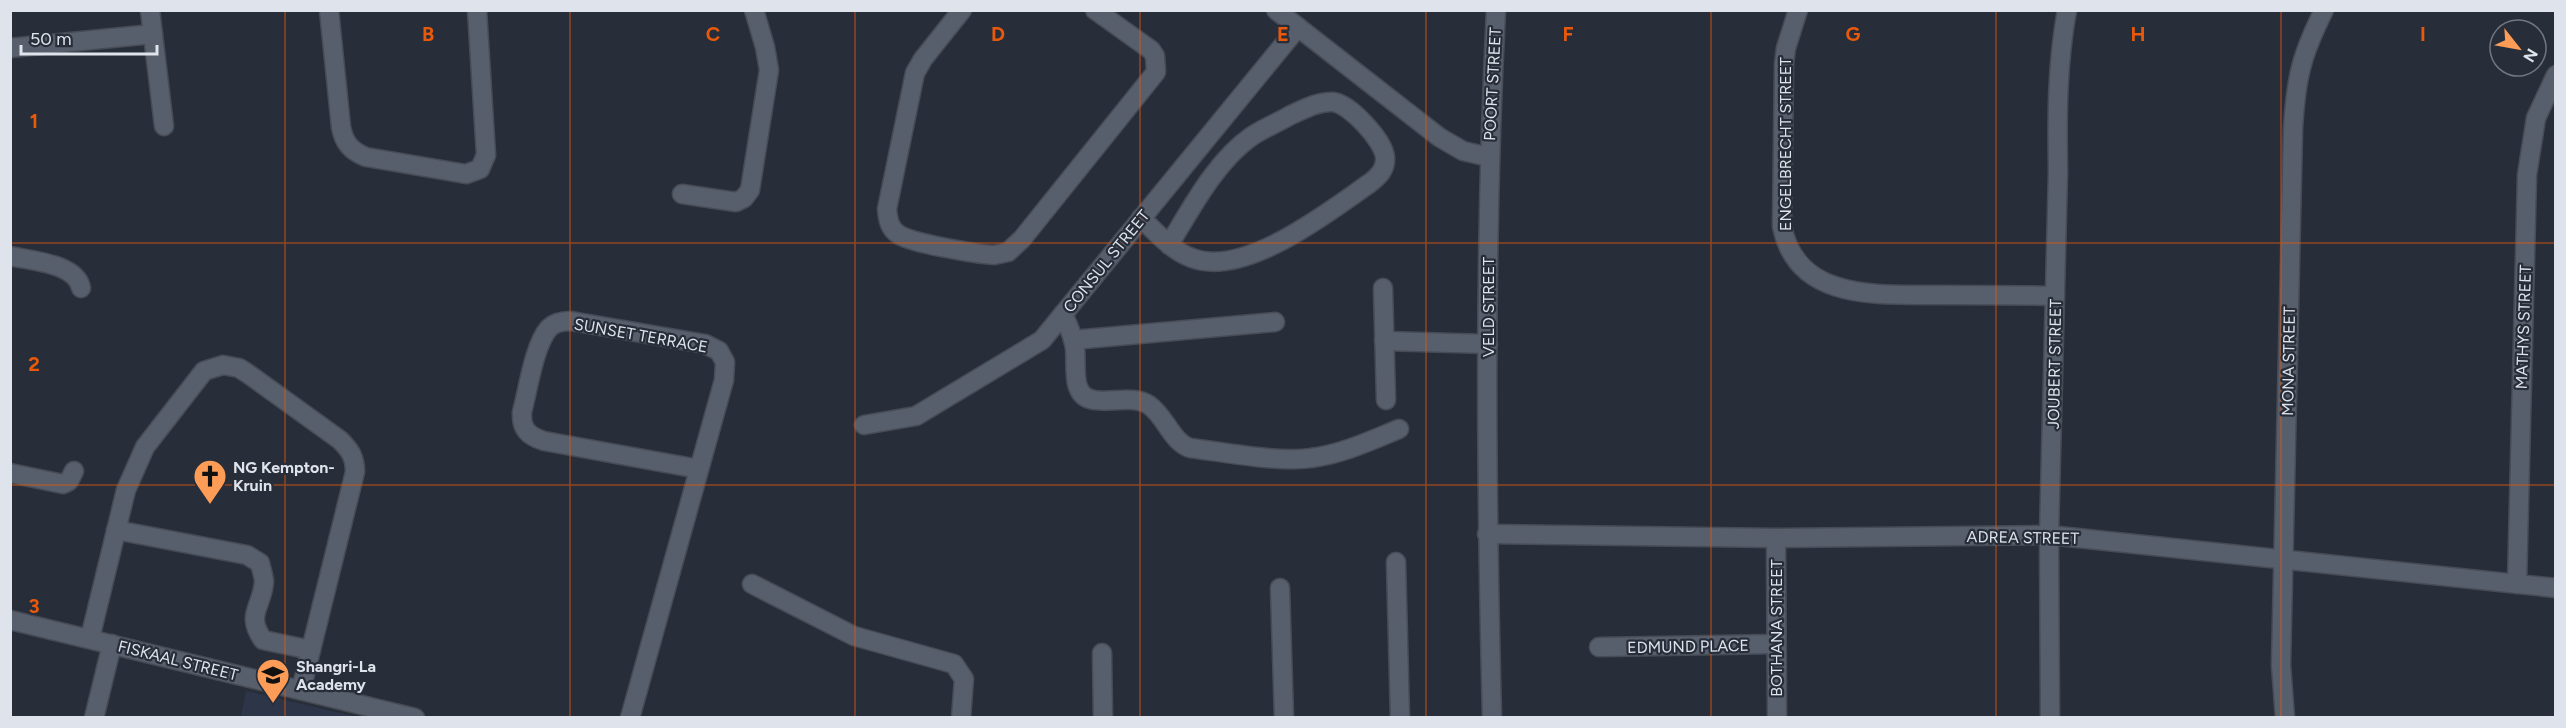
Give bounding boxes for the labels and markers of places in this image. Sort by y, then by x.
church icon: NG Kempton- Kruin [192,458,228,505]
place label: NG Kempton- Kruin [233,458,335,495]
school or university icon: Shangri-La Academy [255,657,291,704]
place label: Shangri-La Academy [296,657,376,694]

